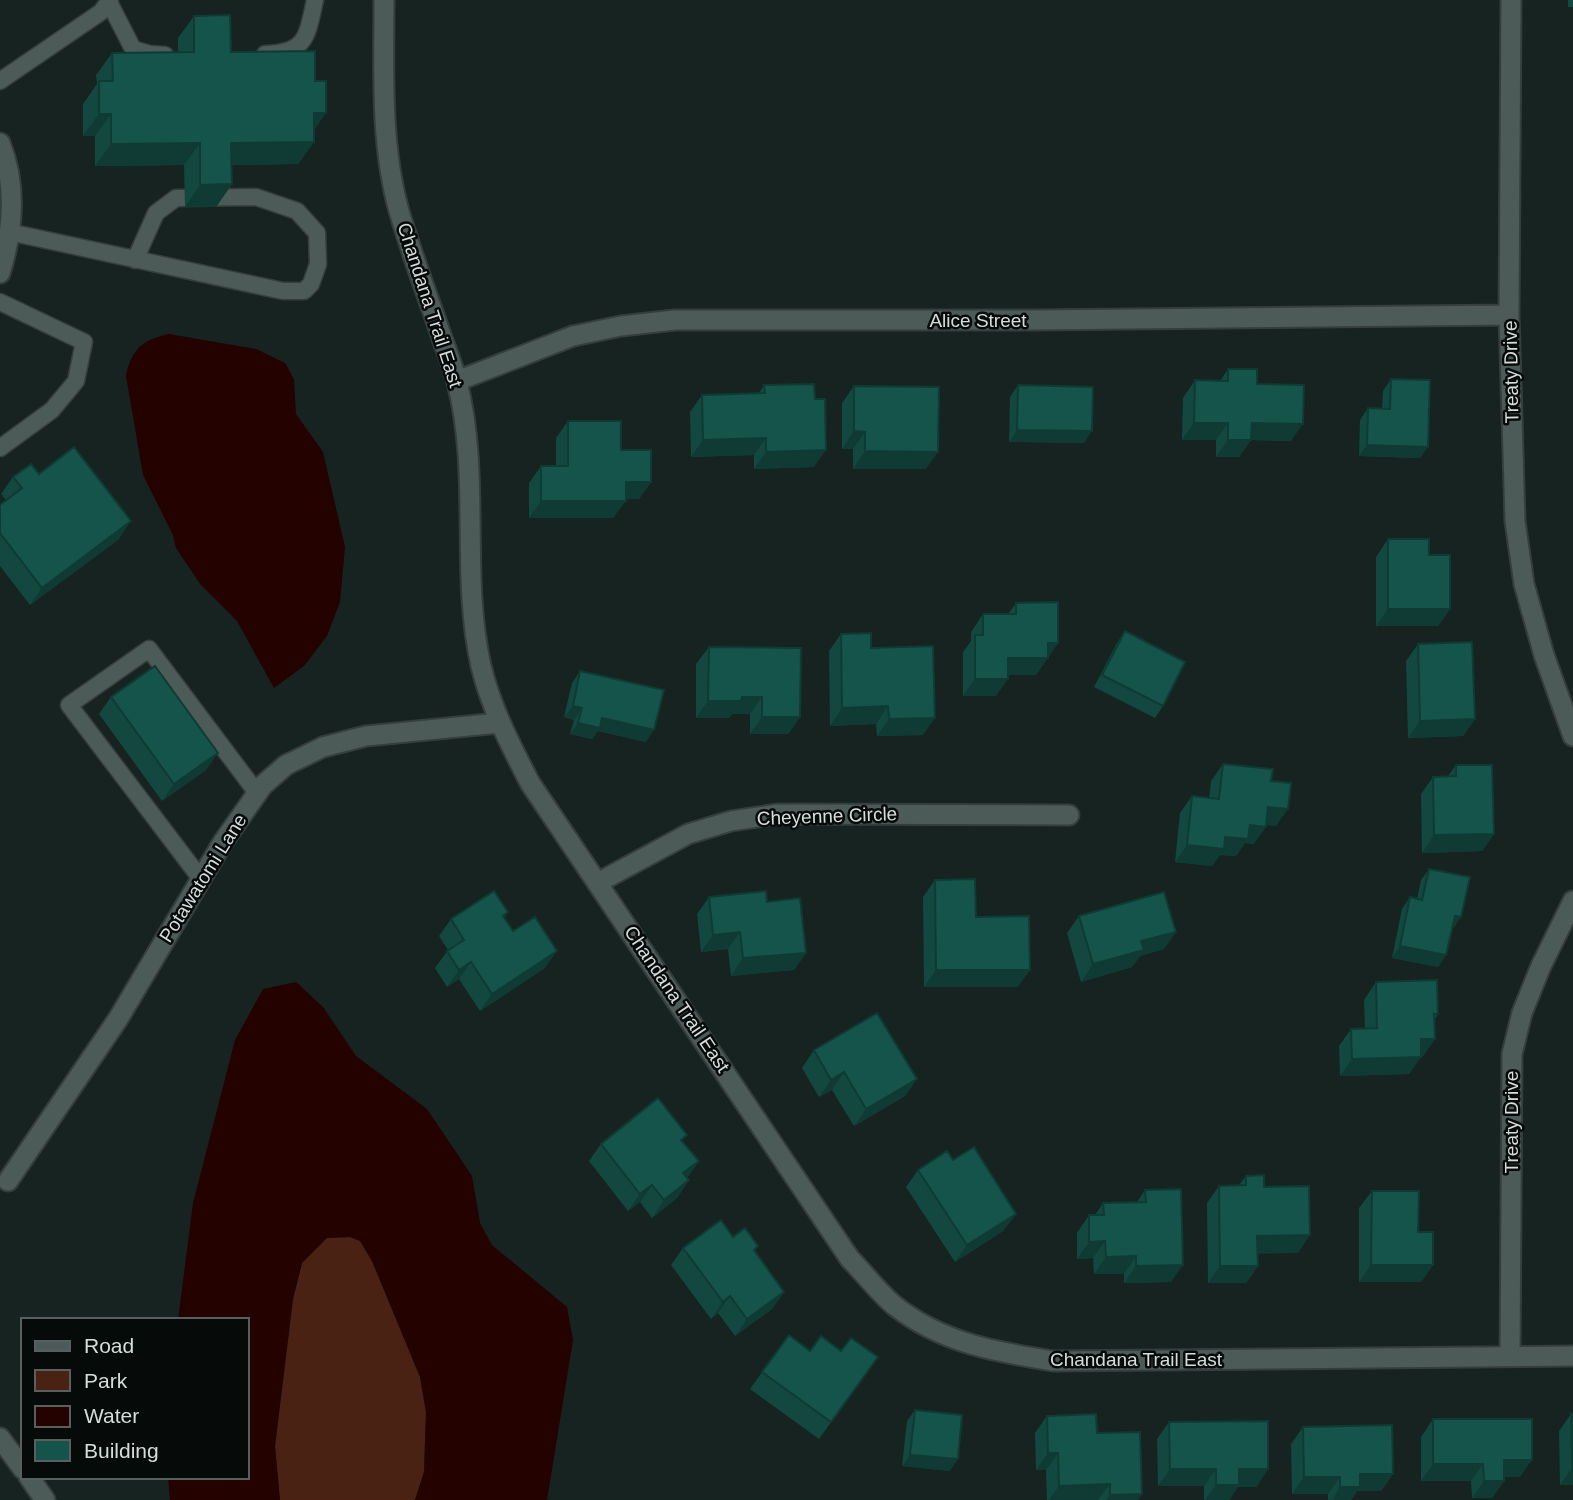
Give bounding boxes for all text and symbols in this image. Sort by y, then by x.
street label: Chandana Trail East [393,220,467,391]
street label: Alice Street [929,310,1027,331]
street label: Treaty Drive [1500,320,1522,424]
street label: Cheyenne Circle [756,803,898,829]
street label: Potawatomi Lane [155,810,251,946]
street label: Chandana Trail East [620,922,734,1077]
street label: Treaty Drive [1501,1071,1522,1173]
legend [21,1318,248,1479]
text: Road [84,1334,134,1357]
street label: Chandana Trail East [1050,1349,1223,1370]
text: Park [84,1369,128,1392]
text: Water [84,1404,139,1427]
text: Building [84,1439,159,1462]

